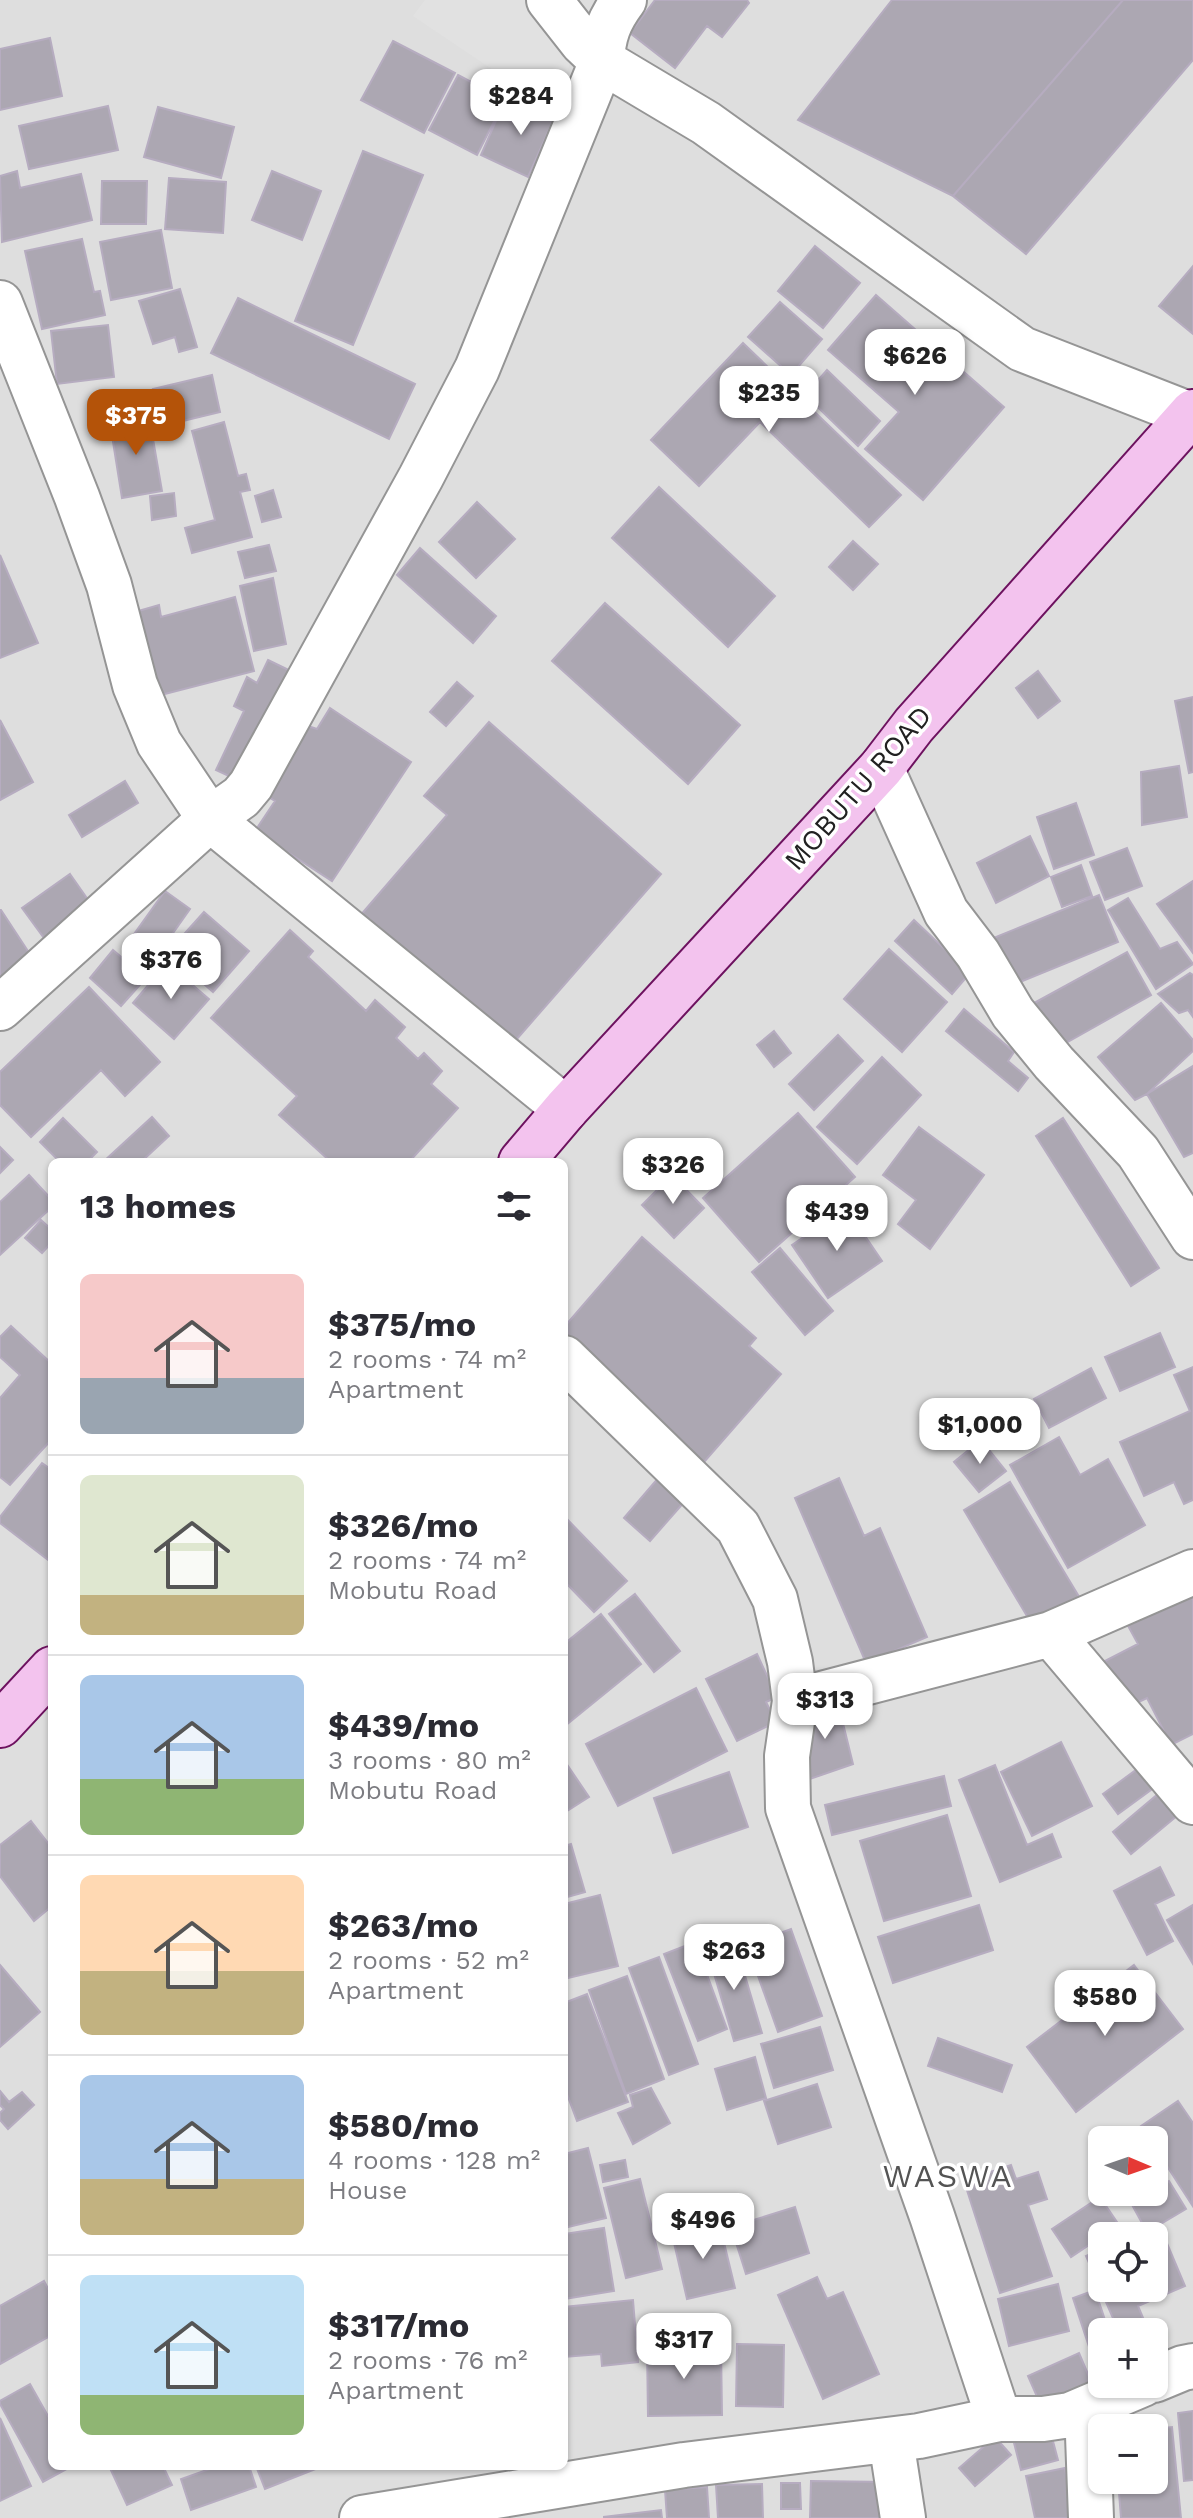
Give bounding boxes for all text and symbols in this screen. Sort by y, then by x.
pin: $284 [474,69,568,137]
text: $284 [488,80,554,110]
pin: $626 [868,329,962,397]
text: $626 [883,340,947,370]
pin: $235 [722,366,816,434]
text: $235 [738,377,800,407]
pin: $375 [89,389,183,457]
text: $375 [105,400,167,430]
street label: MOBUTU ROAD [778,699,938,877]
pin: $376 [124,933,218,1001]
text: $376 [140,944,202,974]
pin: $326 [626,1138,720,1206]
text: $326 [641,1149,705,1179]
icon: filters [492,1184,536,1228]
pin: $439 [790,1185,884,1253]
text: 13 homes [80,1186,236,1226]
text: $439 [805,1196,869,1226]
text: $375/mo [328,1304,476,1344]
icon: home [144,1306,240,1402]
text: 2 rooms · 74 m² [328,1344,526,1374]
text: Apartment [328,1374,464,1404]
pin: $1,000 [915,1398,1045,1466]
text: $1,000 [937,1409,1023,1439]
text: $326/mo [328,1505,478,1545]
icon: home [144,1507,240,1603]
text: 2 rooms · 74 m² [328,1545,526,1575]
text: Mobutu Road [328,1575,497,1605]
pin: $313 [778,1673,872,1741]
text: $313 [796,1684,854,1714]
text: $439/mo [328,1705,479,1745]
icon: home [144,1707,240,1803]
text: 3 rooms · 80 m² [328,1745,531,1775]
text: Mobutu Road [328,1775,497,1805]
text: $263/mo [328,1905,478,1945]
icon: home [144,1907,240,2003]
pin: $263 [687,1924,781,1992]
text: $263 [702,1935,766,1965]
text: 2 rooms · 52 m² [328,1945,529,1975]
pin: $580 [1058,1970,1152,2038]
text: Apartment [328,1975,464,2005]
text: $580 [1073,1981,1137,2011]
text: $580/mo [328,2105,479,2145]
icon: home [144,2107,240,2203]
north arrow [1088,2126,1168,2206]
map controls [1088,2126,1168,2494]
text: 4 rooms · 128 m² [328,2145,540,2175]
district label: WASWA [882,2157,1014,2195]
text: House [328,2175,407,2205]
pin: $496 [656,2193,750,2261]
text: $496 [670,2204,736,2234]
button: locate [1088,2222,1168,2302]
text: $317/mo [328,2305,469,2345]
icon: home [144,2307,240,2403]
pin: $317 [637,2313,731,2381]
button: + [1088,2318,1168,2398]
text: $317 [654,2324,714,2354]
text: 2 rooms · 76 m² [328,2345,527,2375]
text: Apartment [328,2375,464,2405]
button: − [1088,2414,1168,2494]

